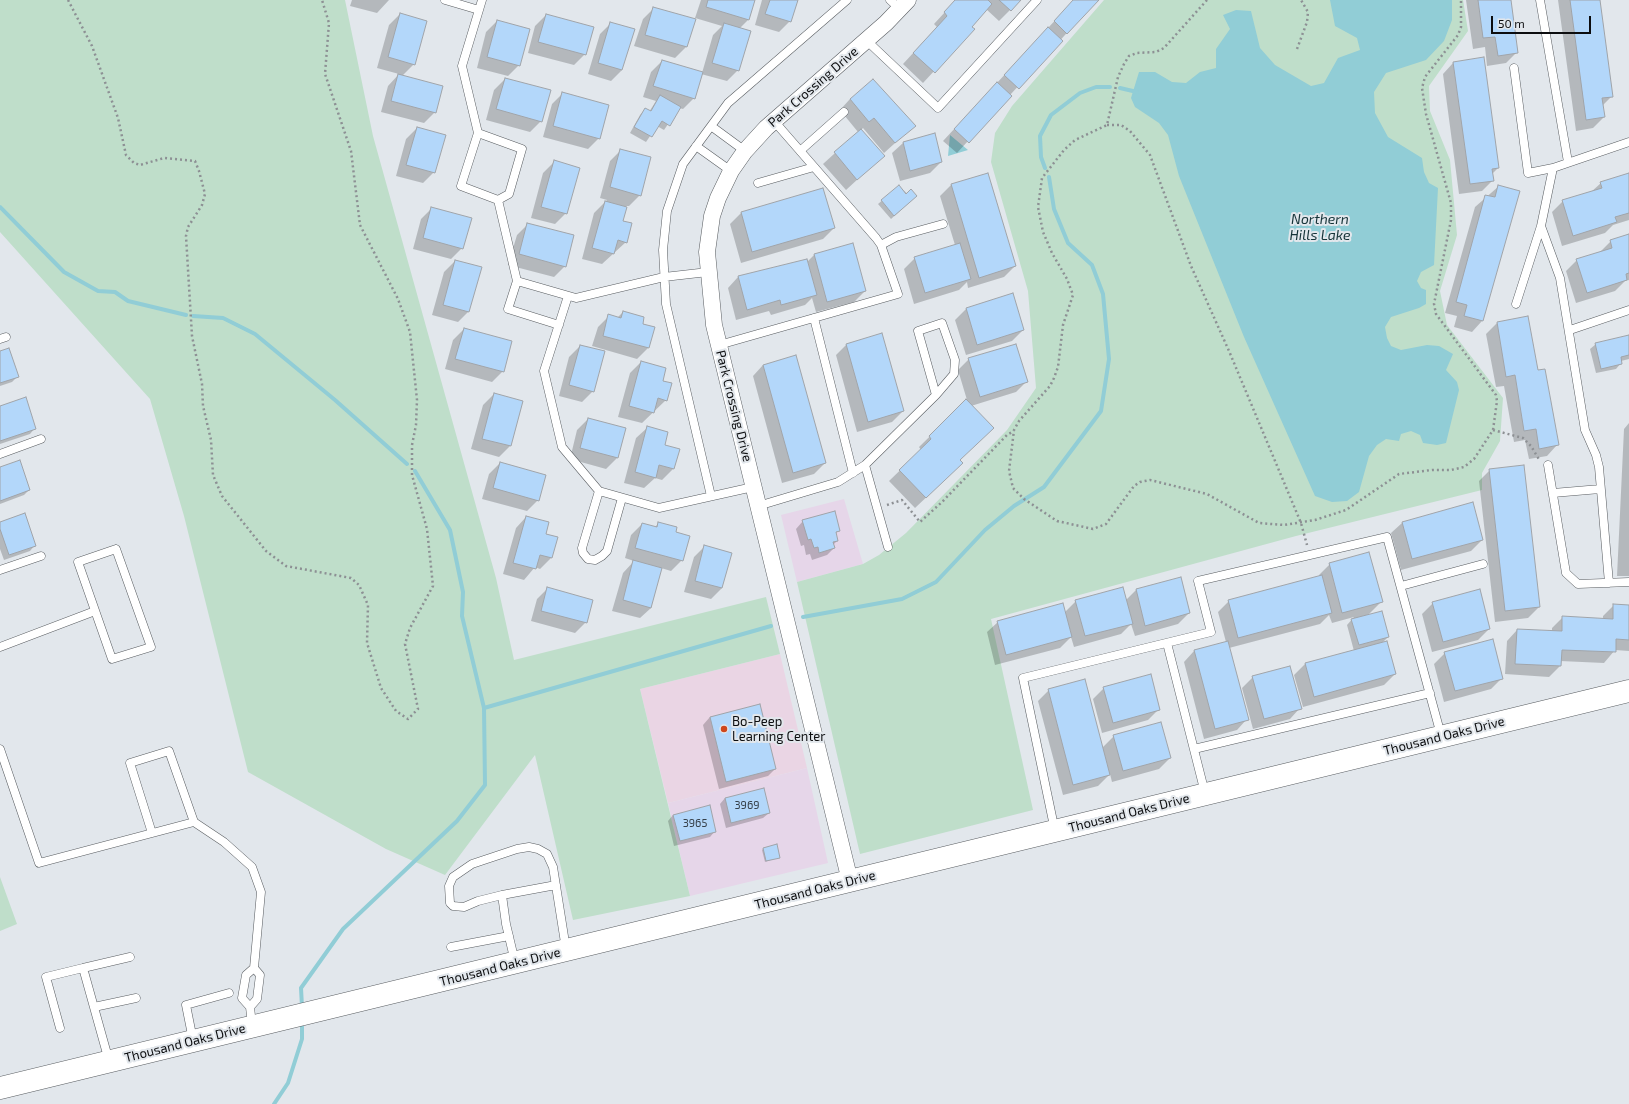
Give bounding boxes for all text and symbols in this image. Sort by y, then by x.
scale bar [1493,8,1593,34]
text: 50 m [1498,16,1525,30]
street label: Park Crossing Drive [765,44,861,130]
water label: Northern Hills Lake [1289,211,1351,244]
street label: Park Crossing Drive [713,349,755,463]
street label: Thousand Oaks Drive [1382,713,1506,759]
place label: Bo-Peep Learning Center [732,714,826,745]
marker: Bo-Peep Learning Center [719,724,729,734]
street label: Thousand Oaks Drive [1067,790,1191,836]
house number: 3969 [735,798,759,812]
house number: 3965 [683,816,707,830]
street label: Thousand Oaks Drive [753,867,877,913]
street label: Thousand Oaks Drive [438,944,562,990]
street label: Thousand Oaks Drive [123,1020,247,1066]

